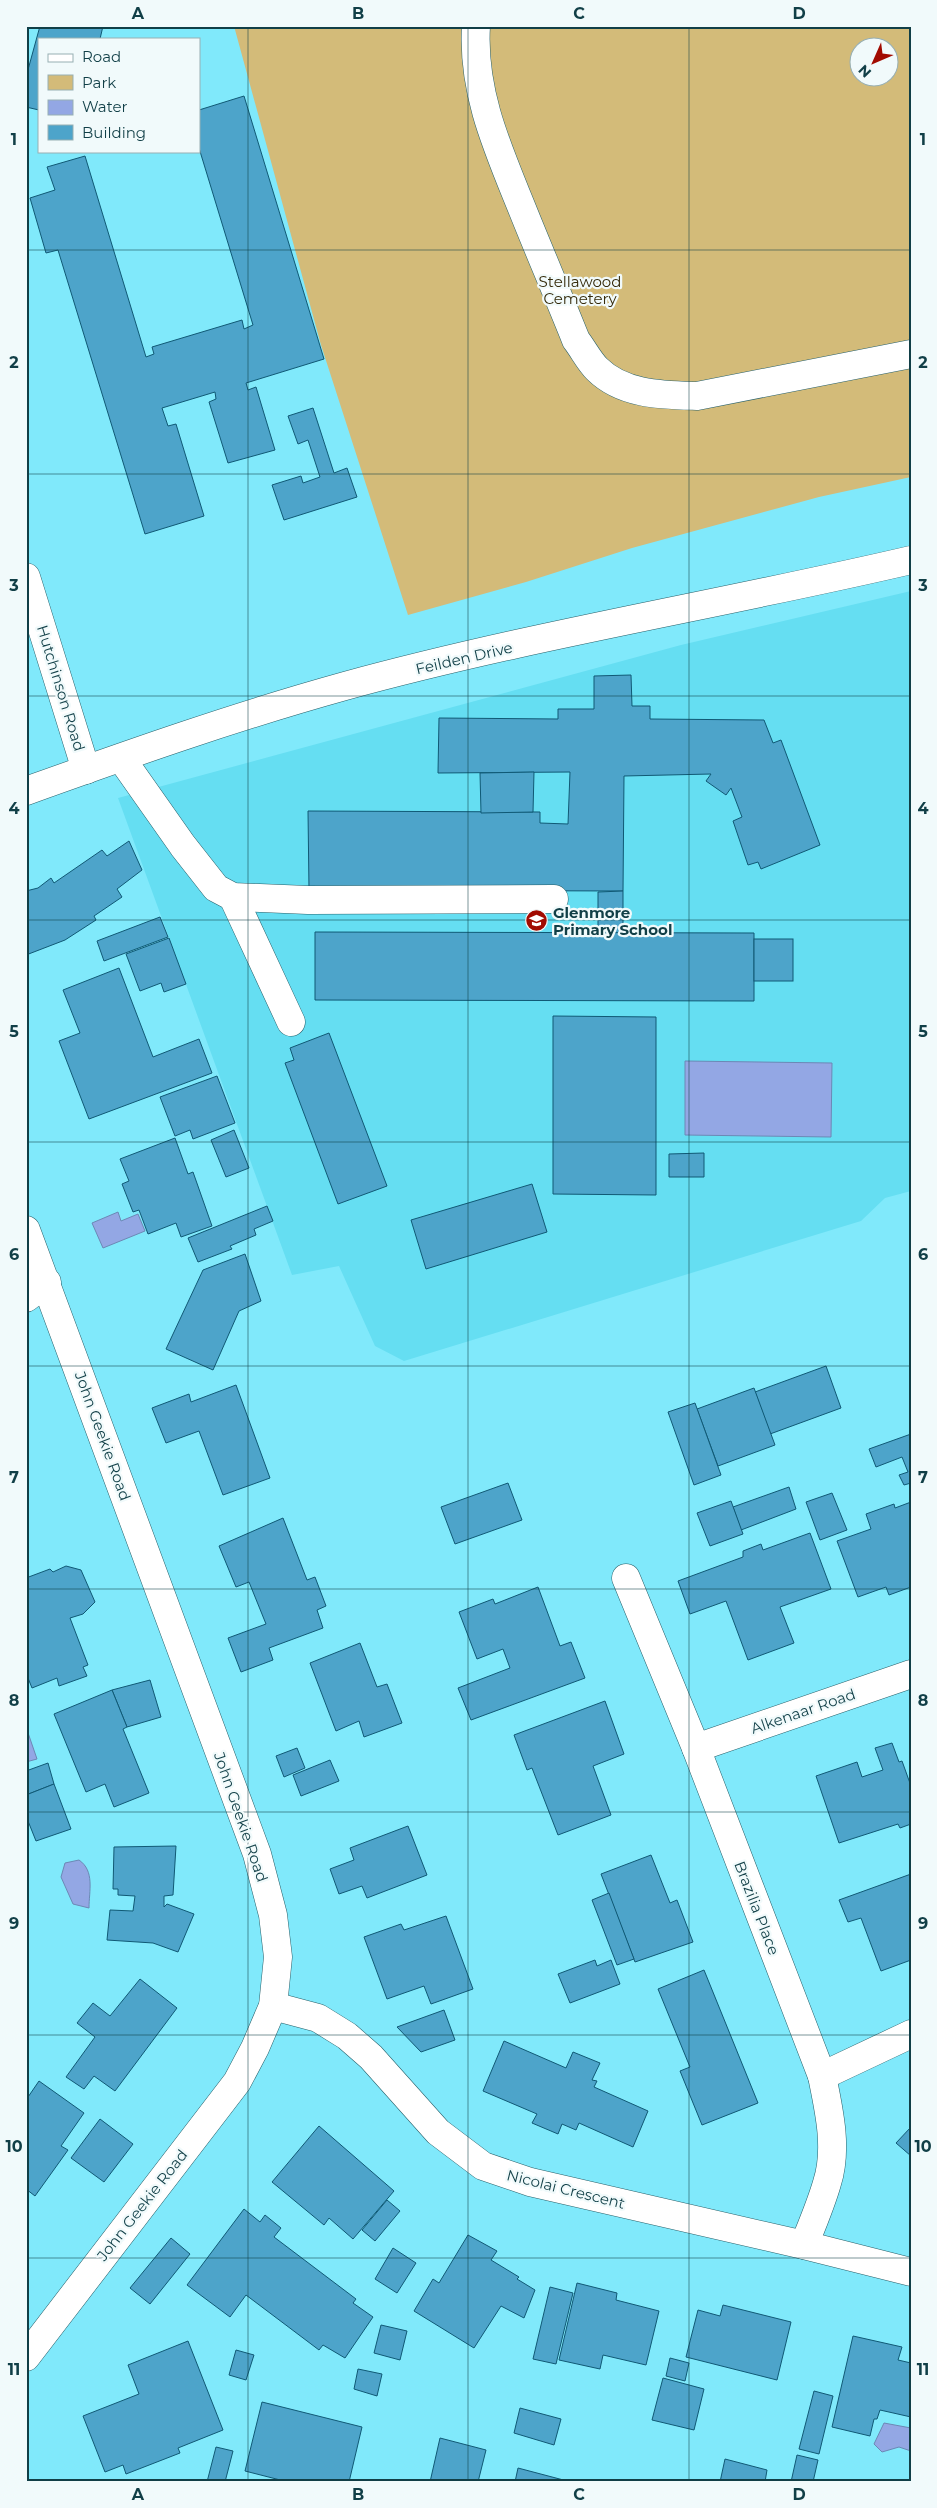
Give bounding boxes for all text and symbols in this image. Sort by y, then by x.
text: A [131,4,145,23]
text: B [352,4,364,23]
text: C [573,4,585,23]
text: D [792,4,806,23]
legend [38,38,200,152]
north arrow [850,38,900,88]
text: Road [82,47,121,66]
text: N [854,61,875,82]
text: Park [82,73,116,92]
text: Water [82,97,128,116]
text: Building [82,123,146,142]
text: 1 [11,130,17,149]
text: 1 [920,130,926,149]
park label: Stellawood Cemetery [539,272,621,308]
text: 2 [9,353,19,372]
text: 2 [918,353,928,372]
text: 3 [8,576,19,595]
text: 3 [917,576,928,595]
street label: Hutchinson Road [33,623,89,753]
street label: Feilden Drive [414,638,514,678]
text: 4 [8,799,20,818]
text: 4 [917,799,929,818]
place label: Glenmore Primary School [553,903,672,939]
school or university icon: Glenmore Primary School [525,909,549,933]
text: 5 [9,1022,19,1041]
text: 5 [918,1022,928,1041]
text: 6 [9,1245,19,1264]
text: 6 [918,1245,928,1264]
street label: John Geekie Road [70,1368,135,1503]
text: 7 [9,1468,19,1487]
text: 7 [918,1468,928,1487]
street label: Alkenaar Road [748,1684,858,1738]
text: 8 [9,1691,19,1710]
text: 8 [918,1691,928,1710]
street label: John Geekie Road [210,1749,272,1884]
street label: Brazilia Place [730,1858,784,1958]
text: 9 [9,1914,19,1933]
text: 9 [918,1914,928,1933]
text: 10 [5,2137,23,2156]
text: 10 [914,2137,932,2156]
street label: John Geekie Road [92,2146,191,2265]
street label: Nicolai Crescent [505,2165,627,2213]
text: 11 [8,2360,20,2379]
text: 11 [917,2360,929,2379]
text: A [131,2485,145,2504]
text: B [352,2485,364,2504]
text: C [573,2485,585,2504]
text: D [792,2485,806,2504]

